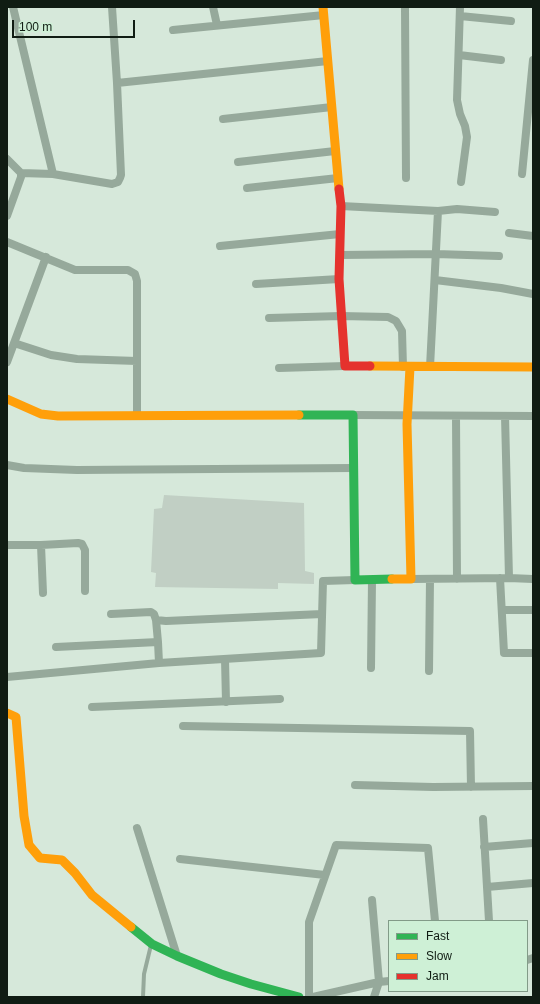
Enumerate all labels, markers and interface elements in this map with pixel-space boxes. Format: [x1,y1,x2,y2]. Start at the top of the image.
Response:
scale bar [14,12,137,38]
text: 100 m [19,20,52,34]
legend [388,920,528,992]
text: Fast [426,929,449,943]
text: Slow [426,949,452,963]
text: Jam [426,969,449,983]

